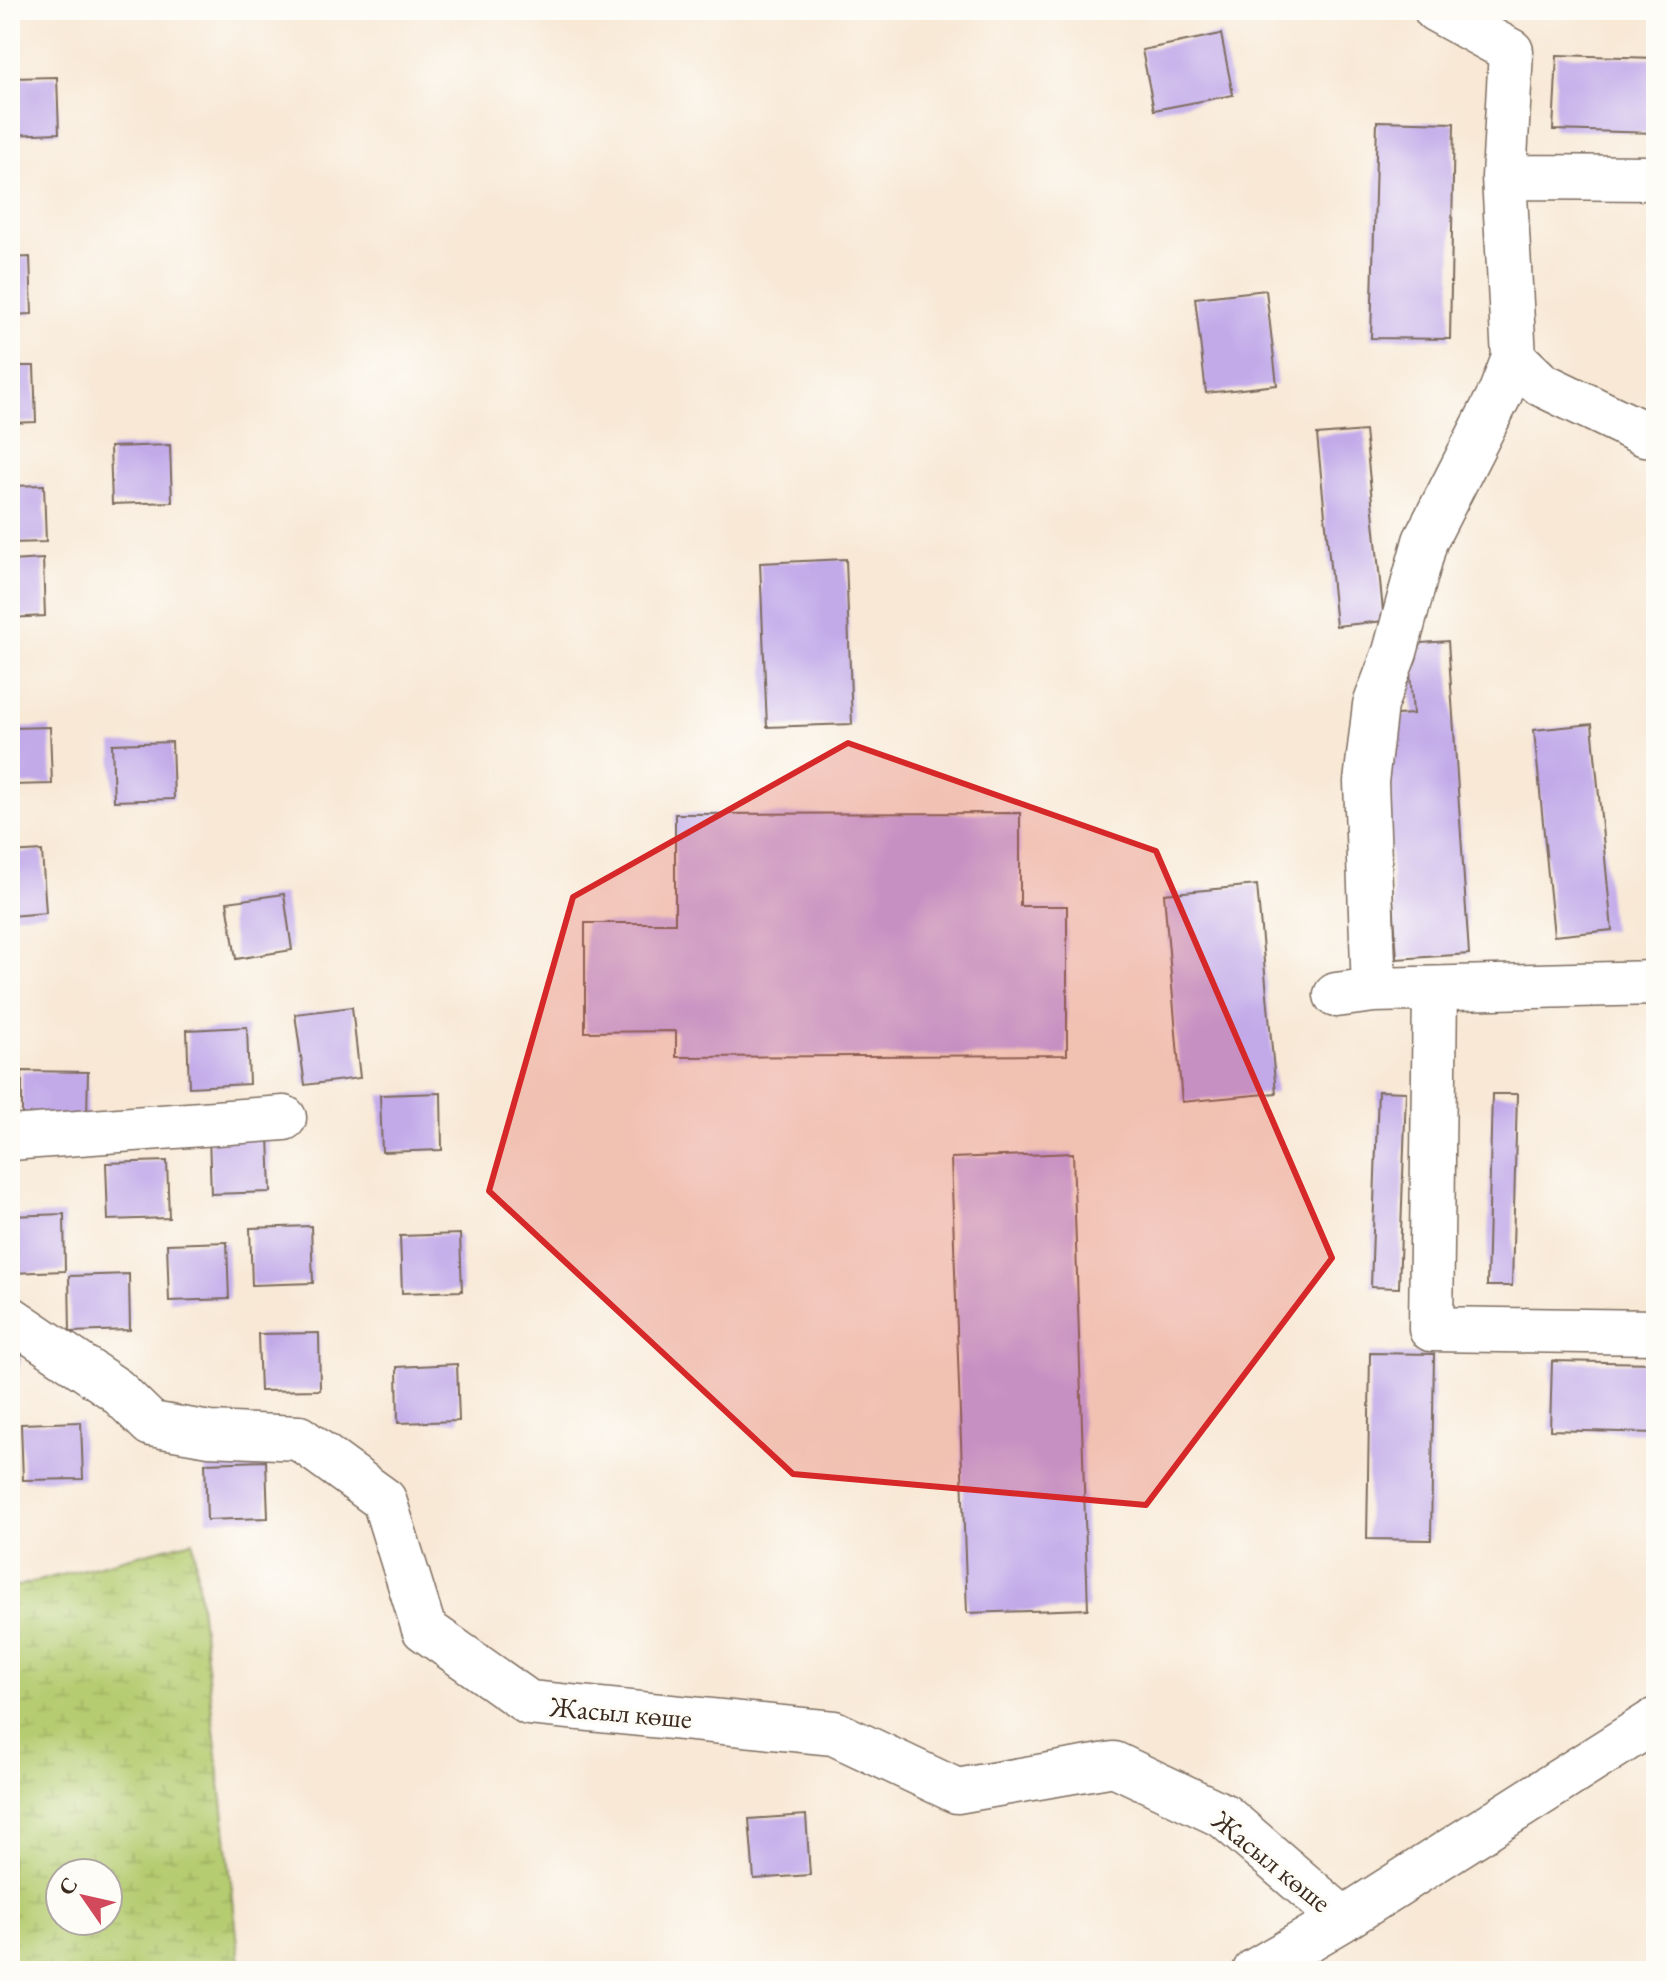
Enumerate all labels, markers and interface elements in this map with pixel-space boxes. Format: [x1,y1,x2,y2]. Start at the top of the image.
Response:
street label: Жасыл көше [547,1688,694,1736]
street label: Жасыл көше [1204,1801,1339,1920]
north arrow [44,1857,124,1937]
text: С [51,1872,84,1901]

